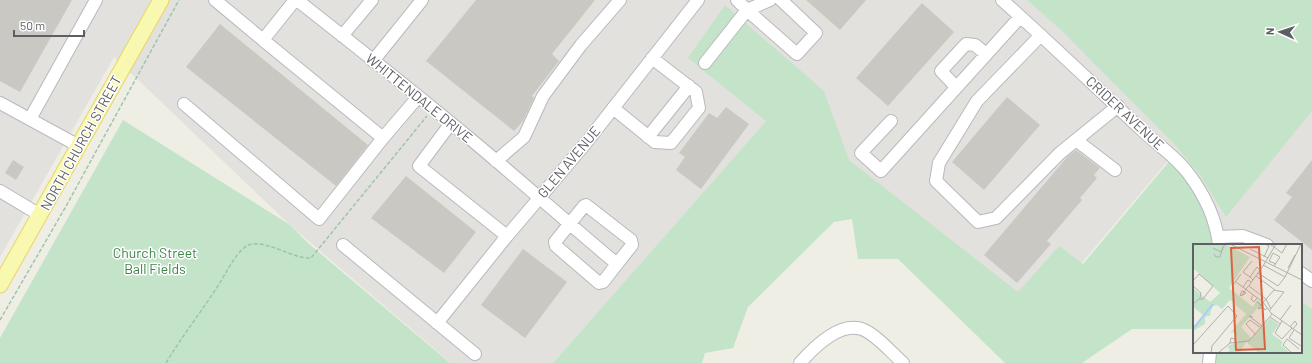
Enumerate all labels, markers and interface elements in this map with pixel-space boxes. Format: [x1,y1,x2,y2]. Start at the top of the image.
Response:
scale bar [14,12,84,38]
north arrow [1260,12,1300,52]
text: 50 m [20,18,45,32]
text: N [1263,27,1276,35]
street label: WHITTENDALE DRIVE [363,49,476,146]
street label: NORTH CHURCH STREET [36,72,125,213]
street label: CRIDER AVENUE [1083,72,1168,153]
street label: GLEN AVENUE [534,122,604,201]
park label: Church Street Ball Fields [113,244,197,277]
inset map [1193,244,1302,353]

